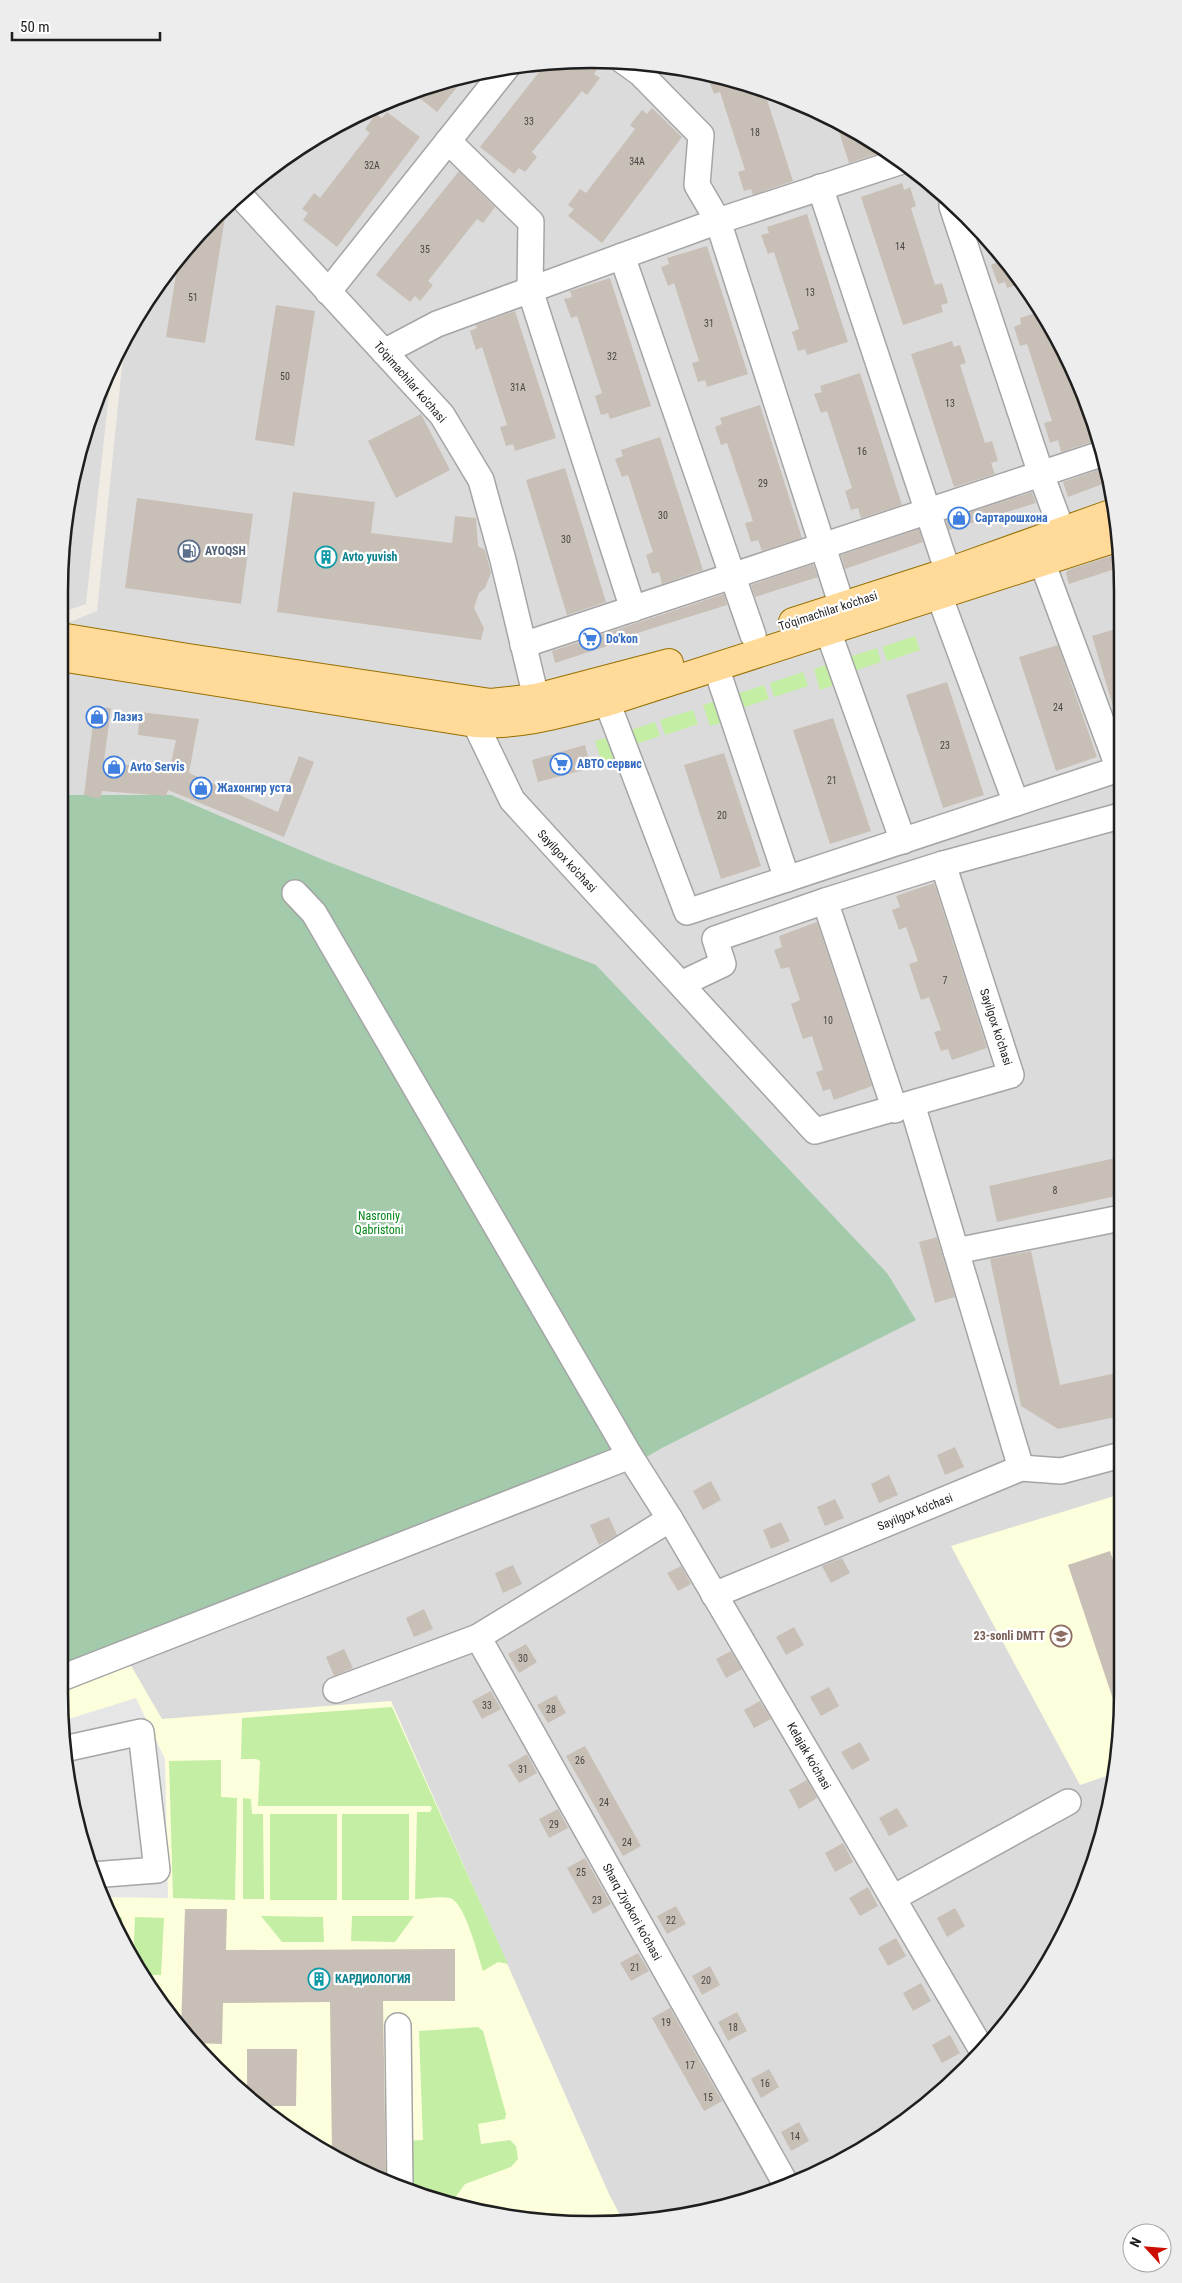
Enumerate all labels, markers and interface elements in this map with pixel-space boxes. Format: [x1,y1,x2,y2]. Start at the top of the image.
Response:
scale bar [12,10,160,42]
text: 50 m [20,18,50,36]
house number: 33 [524,116,534,127]
house number: 18 [750,127,760,138]
house number: 34А [629,156,645,167]
house number: 32А [364,160,380,171]
house number: 14 [895,241,905,252]
house number: 35 [420,244,430,255]
house number: 13 [805,287,815,298]
house number: 51 [188,292,198,303]
house number: 31 [704,318,714,329]
street label: To'qimachilar ko'chasi [371,339,449,425]
house number: 32 [607,351,617,362]
house number: 50 [280,371,290,382]
house number: 31А [510,382,526,393]
house number: 13 [945,398,955,409]
house number: 16 [857,446,867,457]
house number: 29 [758,478,768,489]
shop icon: Сартарошхона [947,506,971,530]
house number: 30 [658,510,668,521]
place label: Сартарошхона [975,511,1048,525]
house number: 30 [561,534,571,545]
fuel station icon: AYOQSH [177,539,201,563]
place label: AYOQSH [205,544,246,558]
building icon: Avto yuvish [314,545,338,569]
place label: Avto yuvish [342,550,398,564]
street label: To'qimachilar ko'chasi [777,588,879,634]
supermarket icon: Do'kon [578,627,602,651]
place label: Do'kon [606,632,638,646]
house number: 24 [1053,702,1063,713]
shop icon: Лазиз [85,705,109,729]
place label: Лазиз [113,710,143,724]
house number: 23 [940,740,950,751]
supermarket icon: АВТО сервис [549,752,573,776]
shop icon: Avto Servis [102,755,126,779]
place label: АВТО сервис [577,757,642,771]
place label: Avto Servis [130,760,185,774]
house number: 21 [827,775,837,786]
shop icon: Жахонгир уста [189,776,213,800]
place label: Жахонгир уста [217,781,292,795]
house number: 20 [717,810,727,821]
street label: Sayilgox ko'chasi [535,827,599,895]
house number: 7 [943,975,948,986]
street label: Sayilgox ko'chasi [977,987,1015,1067]
house number: 10 [823,1015,833,1026]
house number: 8 [1053,1185,1058,1196]
park label: Nasroniy Qabristoni [355,1209,403,1237]
street label: Sayilgox ko'chasi [875,1491,955,1533]
school or university icon: 23-sonli DMTT [1049,1624,1073,1648]
place label: 23-sonli DMTT [974,1629,1045,1643]
house number: 30 [518,1653,528,1664]
house number: 33 [482,1700,492,1711]
house number: 28 [546,1704,556,1715]
street label: Kelajak ko'chasi [784,1720,834,1792]
house number: 26 [575,1755,585,1766]
house number: 31 [518,1764,528,1775]
house number: 24 [599,1797,609,1808]
house number: 29 [549,1819,559,1830]
house number: 24 [622,1837,632,1848]
street label: Sharq Ziyokori ko'chasi [600,1861,664,1963]
house number: 25 [576,1867,586,1878]
house number: 23 [592,1895,602,1906]
house number: 22 [666,1915,676,1926]
house number: 21 [630,1962,640,1973]
building icon: КАРДИОЛОГИЯ [307,1967,331,1991]
place label: КАРДИОЛОГИЯ [335,1972,411,1986]
house number: 20 [701,1975,711,1986]
house number: 19 [661,2017,671,2028]
house number: 18 [728,2022,738,2033]
house number: 17 [685,2060,695,2071]
house number: 16 [760,2078,770,2089]
house number: 15 [703,2092,713,2103]
house number: 14 [790,2131,800,2142]
north arrow [1122,2223,1172,2273]
text: N [1126,2235,1144,2250]

